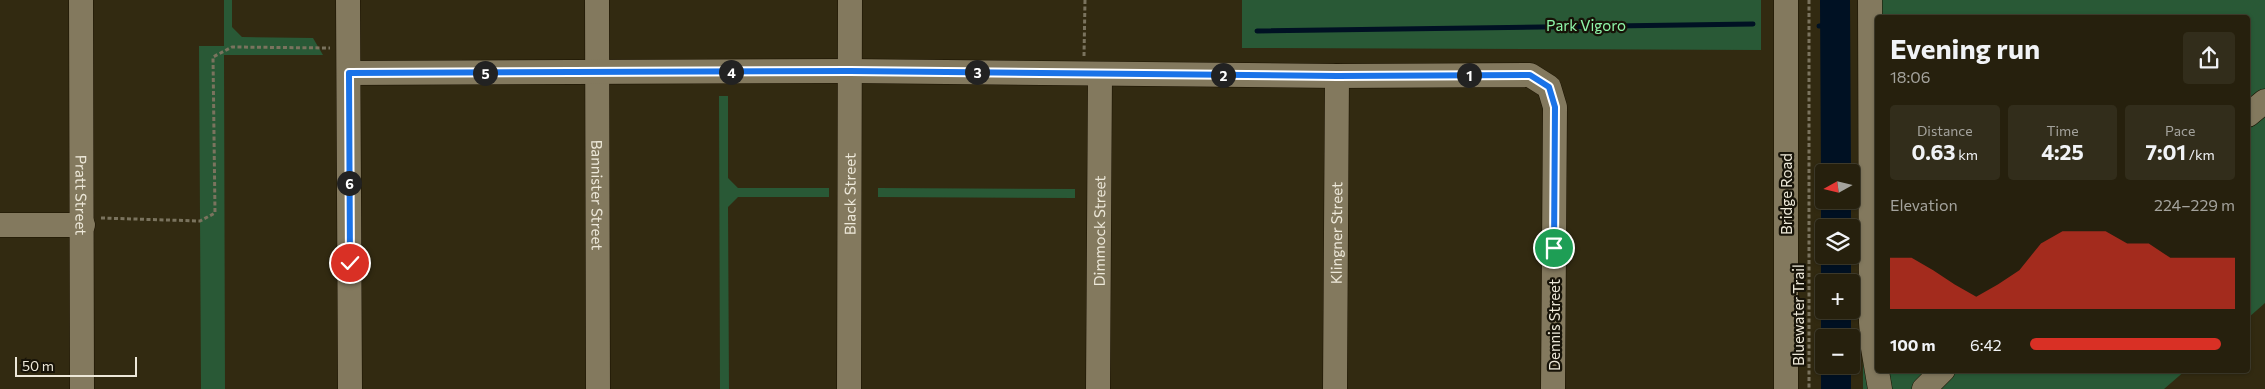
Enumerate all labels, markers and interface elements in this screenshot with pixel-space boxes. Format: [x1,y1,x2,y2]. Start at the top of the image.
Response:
park label: Park Vigoro [1546,16,1626,34]
text: Evening run [1890,31,2040,65]
button: share [2183,32,2235,84]
pin: 5 [472,60,498,86]
pin: 4 [718,60,744,84]
pin: 3 [964,60,990,84]
pin: 2 [1210,62,1236,88]
pin: 1 [1456,62,1482,88]
text: 4 [727,64,736,81]
text: 3 [973,64,982,81]
text: 5 [481,65,490,82]
text: 2 [1220,67,1227,84]
text: 1 [1466,67,1473,84]
text: 18:06 [1890,67,1930,86]
text: Distance [1917,122,1973,139]
text: Time [2046,122,2079,139]
text: Pace [2165,122,2195,139]
text: 0.63 [1912,139,1956,164]
text: 4:25 [2041,139,2084,164]
text: 7:01 [2146,139,2186,164]
street label: Bannister Street [588,140,607,250]
text: km [1956,146,1978,163]
text: /km [2186,146,2215,163]
street label: Black Street [840,153,859,235]
street label: Bridge Road [1777,153,1795,235]
street label: Pratt Street [72,155,91,235]
north arrow [1815,164,1860,209]
map controls [1815,164,1860,374]
pin: 6 [336,170,362,196]
text: 6 [345,175,354,192]
street label: Dimmock Street [1090,175,1108,287]
street label: Klingner Street [1327,182,1345,284]
text: Elevation [1890,195,1958,214]
text: 224–229 m [2154,195,2235,214]
button: layers [1815,219,1860,264]
pin [1533,227,1575,269]
icon: arrive [1540,234,1568,262]
pin [329,242,371,284]
icon: check [336,249,364,277]
street label: Bluewater Trail [1789,264,1807,366]
button: + [1815,274,1860,319]
street label: Dennis Street [1545,279,1563,371]
button: − [1815,329,1860,374]
text: 100 m [1890,335,1936,354]
text: 6:42 [1970,335,2002,354]
scale bar [15,354,138,377]
text: 50 m [22,357,54,374]

